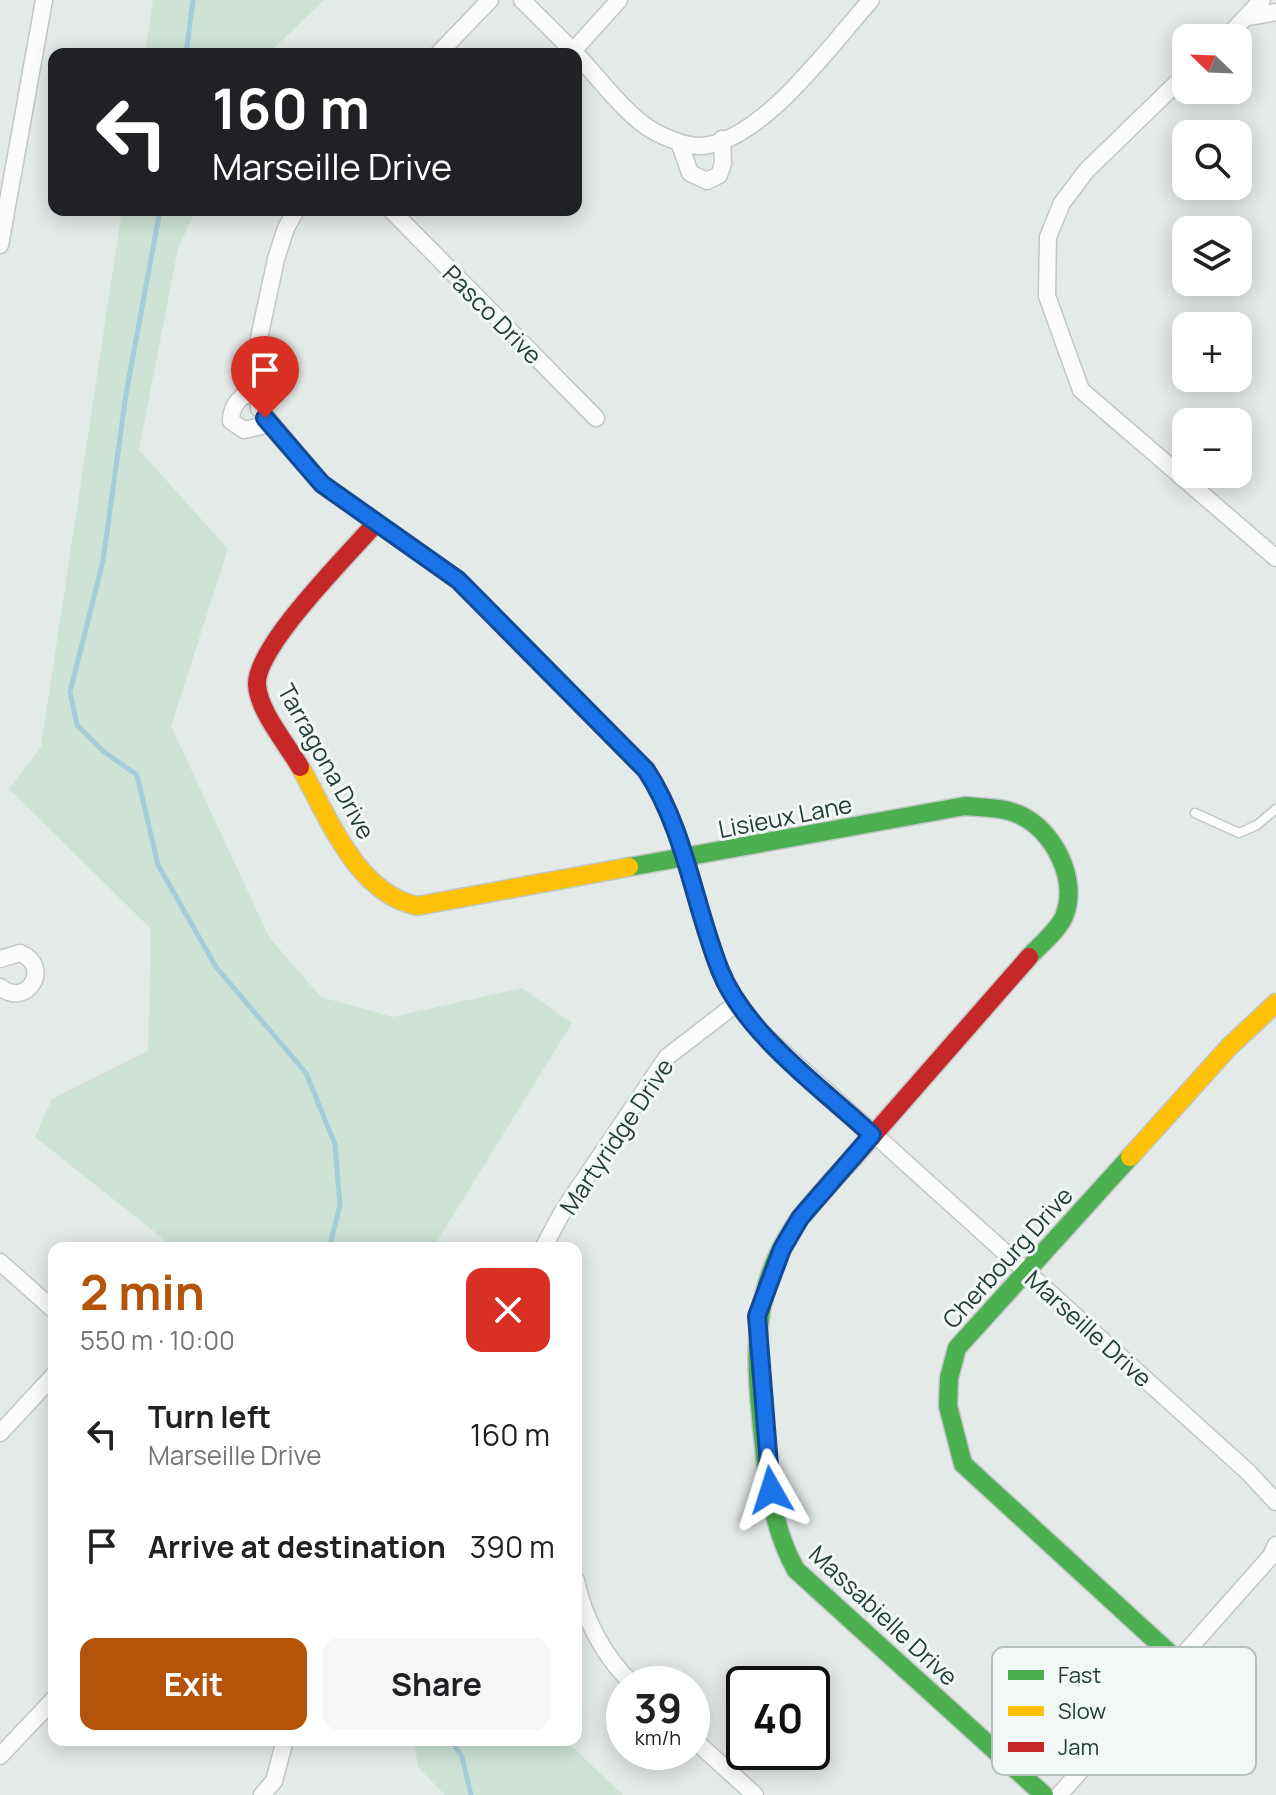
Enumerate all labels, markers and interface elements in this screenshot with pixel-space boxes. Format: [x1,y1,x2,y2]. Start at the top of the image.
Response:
north arrow [1172,24,1252,104]
map controls [1172,24,1252,488]
text: 160 m [212,69,370,146]
icon: left [80,80,184,184]
button: search [1172,120,1252,200]
text: Marseille Drive [212,142,452,191]
button: layers [1172,216,1252,296]
street label: Pasco Drive [436,257,550,371]
button: + [1172,312,1252,392]
pin [231,336,299,418]
icon: arrive [243,348,287,392]
button: − [1172,408,1252,488]
street label: Tarragona Drive [271,677,383,845]
street label: Lisieux Lane [715,787,855,845]
street label: Martyridge Drive [552,1051,680,1221]
street label: Cherbourg Drive [934,1179,1080,1335]
text: 2 min [80,1259,205,1324]
street label: Marseille Drive [1018,1262,1160,1394]
button: close [466,1268,550,1352]
text: 550 m · 10:00 [80,1322,235,1358]
text: Turn left [148,1396,271,1437]
icon: left [80,1412,124,1456]
text: 160 m [470,1414,550,1455]
text: Marseille Drive [148,1437,321,1473]
position arrow [729,1448,813,1532]
icon: arrive [80,1524,124,1568]
text: Arrive at destination [148,1526,446,1567]
text: 390 m [470,1526,555,1567]
street label: Massabielle Drive [803,1537,965,1693]
button: Exit [80,1638,307,1730]
button: Share [323,1638,550,1730]
legend [992,1647,1256,1775]
text: Fast [1058,1660,1101,1690]
speed limit sign: 40 [726,1666,830,1770]
text: 39 [634,1680,682,1735]
text: Slow [1058,1696,1106,1726]
text: km/h [635,1724,681,1751]
text: Jam [1058,1732,1099,1762]

